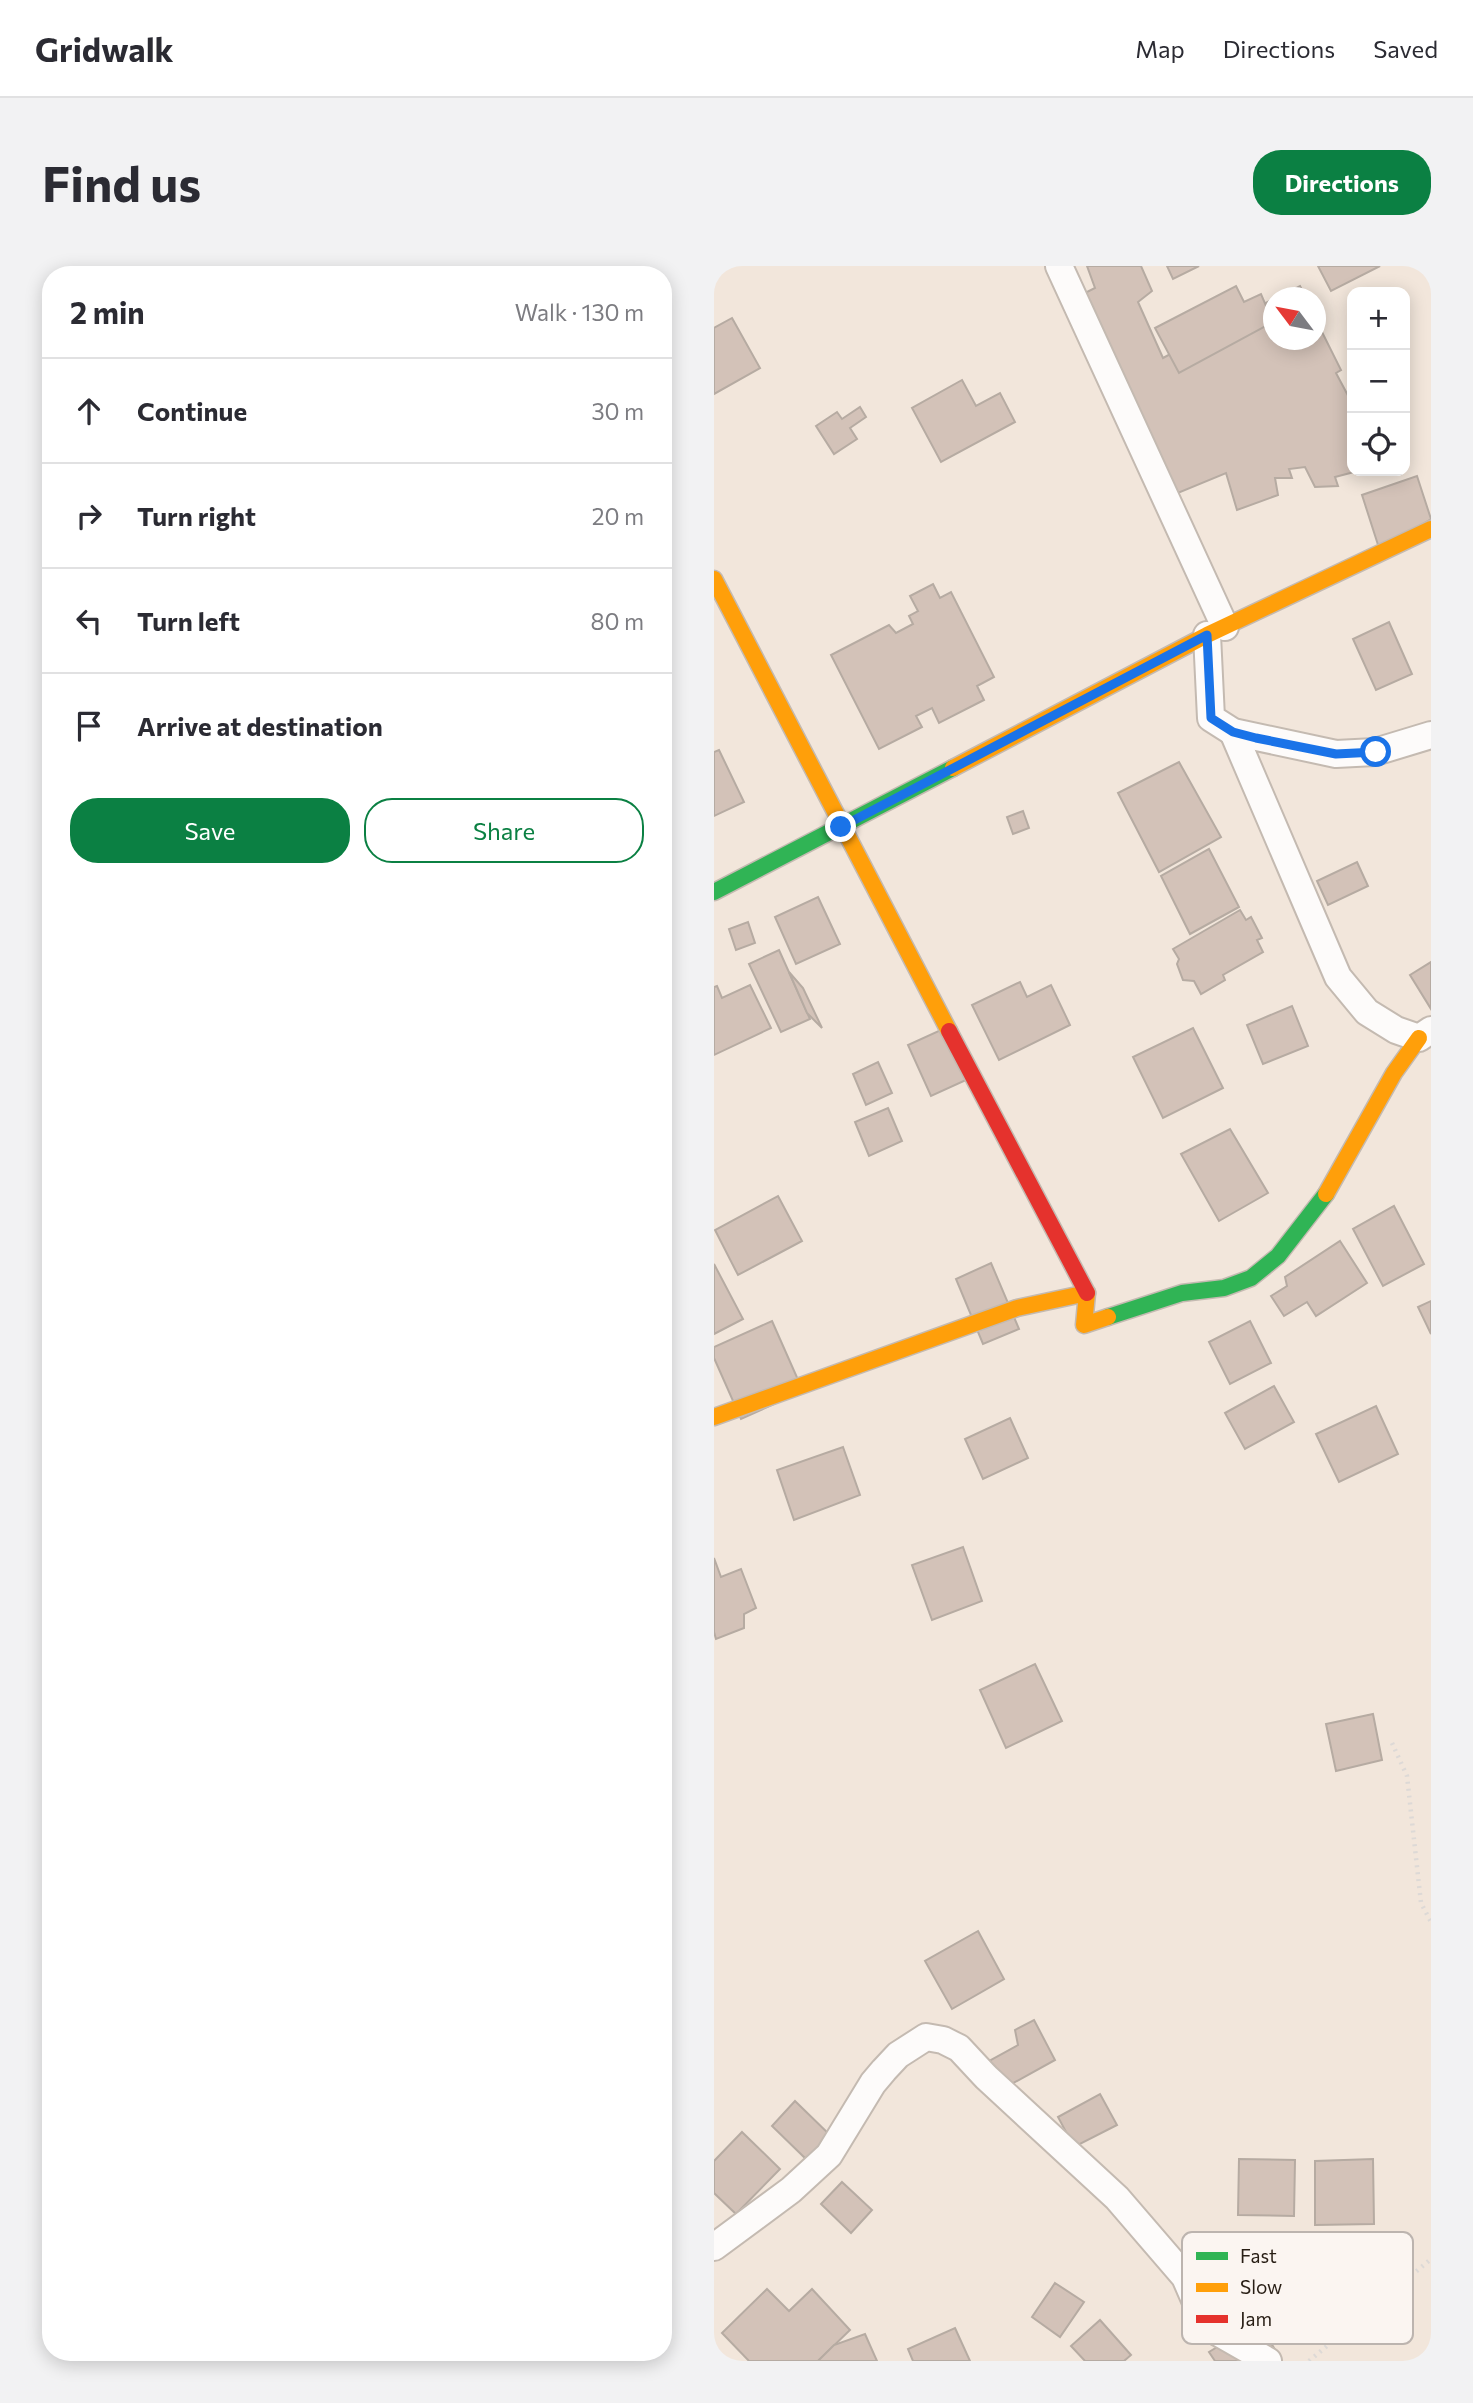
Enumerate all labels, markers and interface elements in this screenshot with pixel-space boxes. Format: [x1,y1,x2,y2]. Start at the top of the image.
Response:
text: Gridwalk [35,28,174,69]
text: Map [1135,34,1185,63]
text: Directions [1223,34,1335,63]
text: Saved [1373,34,1438,63]
button: Directions [1253,150,1431,215]
text: Find us [42,152,201,212]
north arrow [1263,287,1326,350]
map controls [1347,287,1410,476]
button: + [1347,287,1410,350]
text: 2 min [70,293,145,330]
text: Walk · 130 m [515,298,644,326]
button: − [1347,350,1410,413]
icon: ahead [70,392,108,430]
text: Continue [137,395,247,426]
text: 30 m [591,397,644,425]
button: locate [1347,413,1410,476]
icon: right [70,497,108,535]
text: Turn right [137,500,256,531]
text: 20 m [592,502,644,530]
icon: left [70,602,108,640]
text: Turn left [137,605,240,636]
text: 80 m [591,607,644,635]
icon: arrive [70,707,108,745]
text: Arrive at destination [137,710,383,741]
route start [1360,736,1391,767]
button: Save [70,798,350,863]
button: Share [364,798,644,863]
route end [825,811,856,842]
legend [1182,2232,1413,2344]
text: Fast [1240,2244,1277,2267]
text: Slow [1240,2275,1282,2298]
text: Jam [1240,2307,1272,2330]

